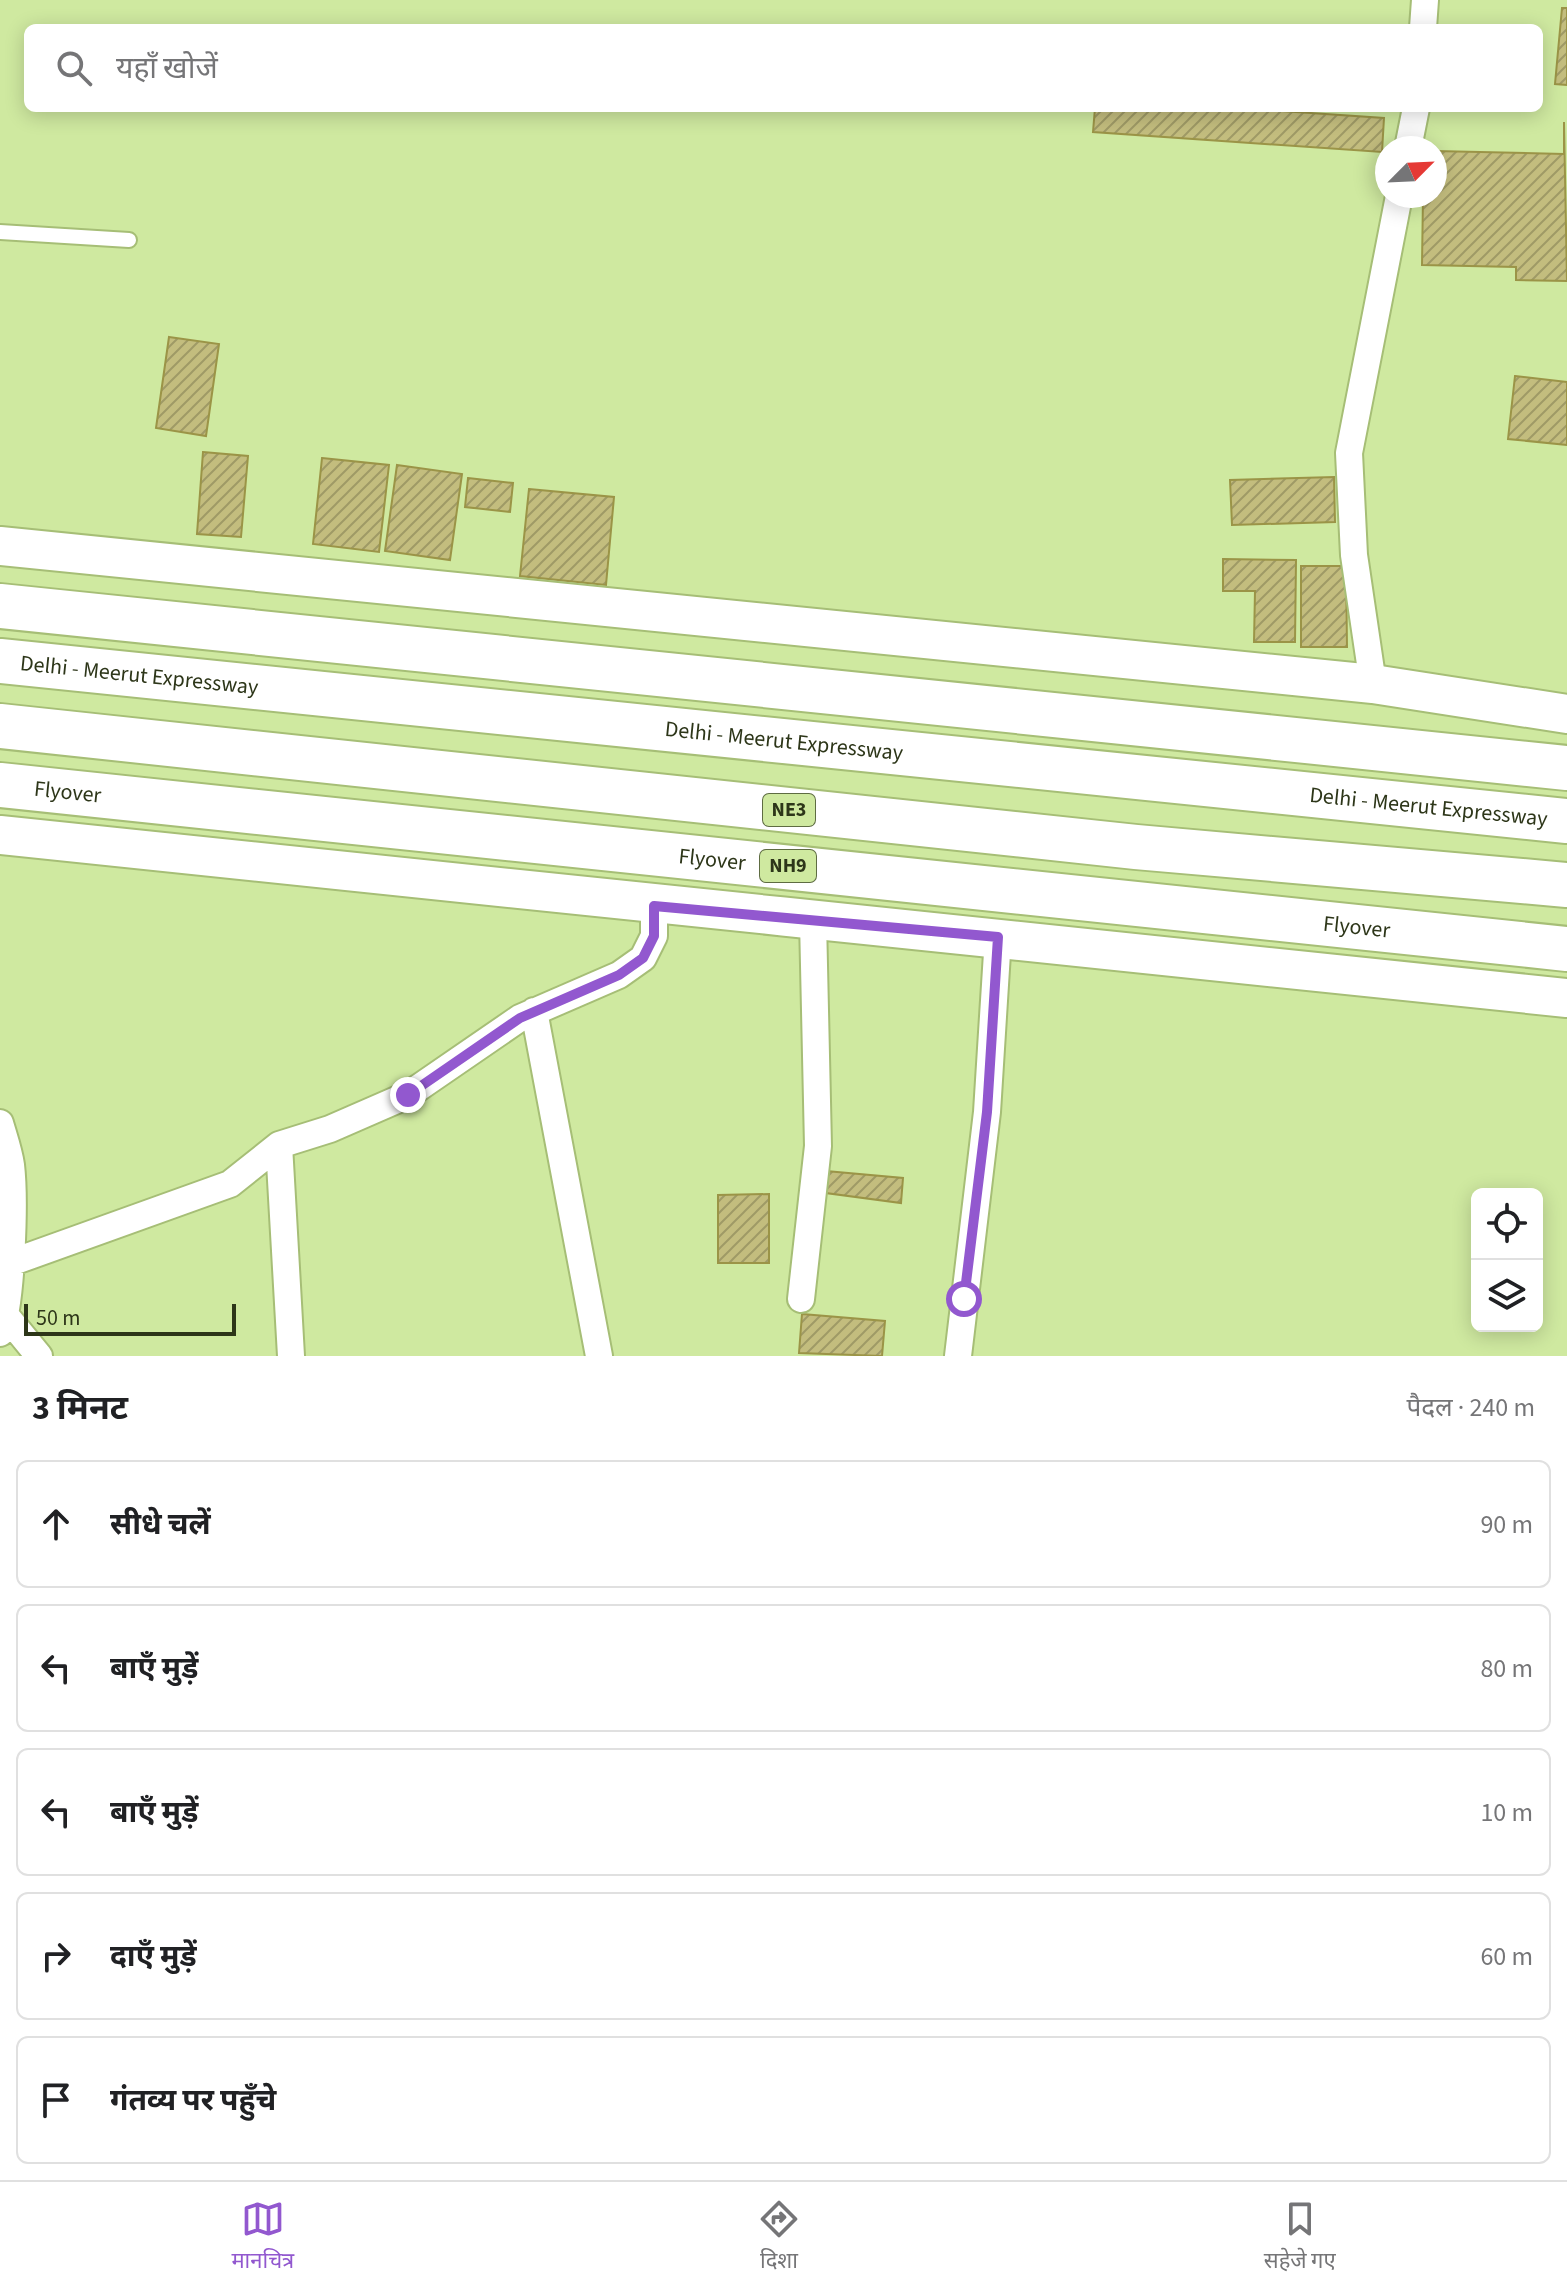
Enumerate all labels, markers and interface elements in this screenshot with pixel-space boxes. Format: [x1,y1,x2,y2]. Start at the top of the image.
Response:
search box [24,24,1543,112]
icon: search [52,46,96,90]
text: यहाँ खोजें [116,47,218,90]
north arrow [1375,136,1447,208]
street label: Delhi - Meerut Expressway [19,647,261,703]
street label: Delhi - Meerut Expressway [663,713,905,769]
street label: Flyover [32,773,103,812]
street label: Delhi - Meerut Expressway [1308,779,1550,835]
road number: NE3 [763,794,815,826]
street label: Flyover [677,840,748,879]
road number: NH9 [760,850,816,882]
street label: Flyover [1321,908,1392,946]
route end [390,1077,426,1113]
map controls [1471,1188,1543,1332]
button: locate [1471,1188,1543,1260]
button: layers [1471,1260,1543,1332]
route start [946,1281,982,1317]
scale bar [24,1300,236,1336]
text: 50 m [36,1302,81,1334]
text: 3 मिनट [32,1384,128,1433]
text: पैदल · 240 m [1406,1389,1535,1426]
icon: ahead [34,1502,78,1546]
text: सीधे चलें [110,1503,211,1546]
text: 90 m [1480,1506,1533,1543]
icon: left [34,1646,78,1690]
text: बाएँ मुड़ें [110,1647,198,1690]
text: 80 m [1480,1650,1533,1687]
icon: left [34,1790,78,1834]
text: बाएँ मुड़ें [110,1791,198,1834]
text: 10 m [1480,1794,1533,1831]
icon: right [34,1934,78,1978]
text: दाएँ मुड़ें [110,1935,197,1978]
text: 60 m [1480,1938,1533,1975]
icon: arrive [34,2078,78,2122]
text: गंतव्य पर पहुँचे [110,2079,276,2122]
tab: मानचित्र [231,2197,294,2277]
tab: दिशा [757,2197,801,2277]
tab: सहेजे गए [1264,2197,1336,2277]

